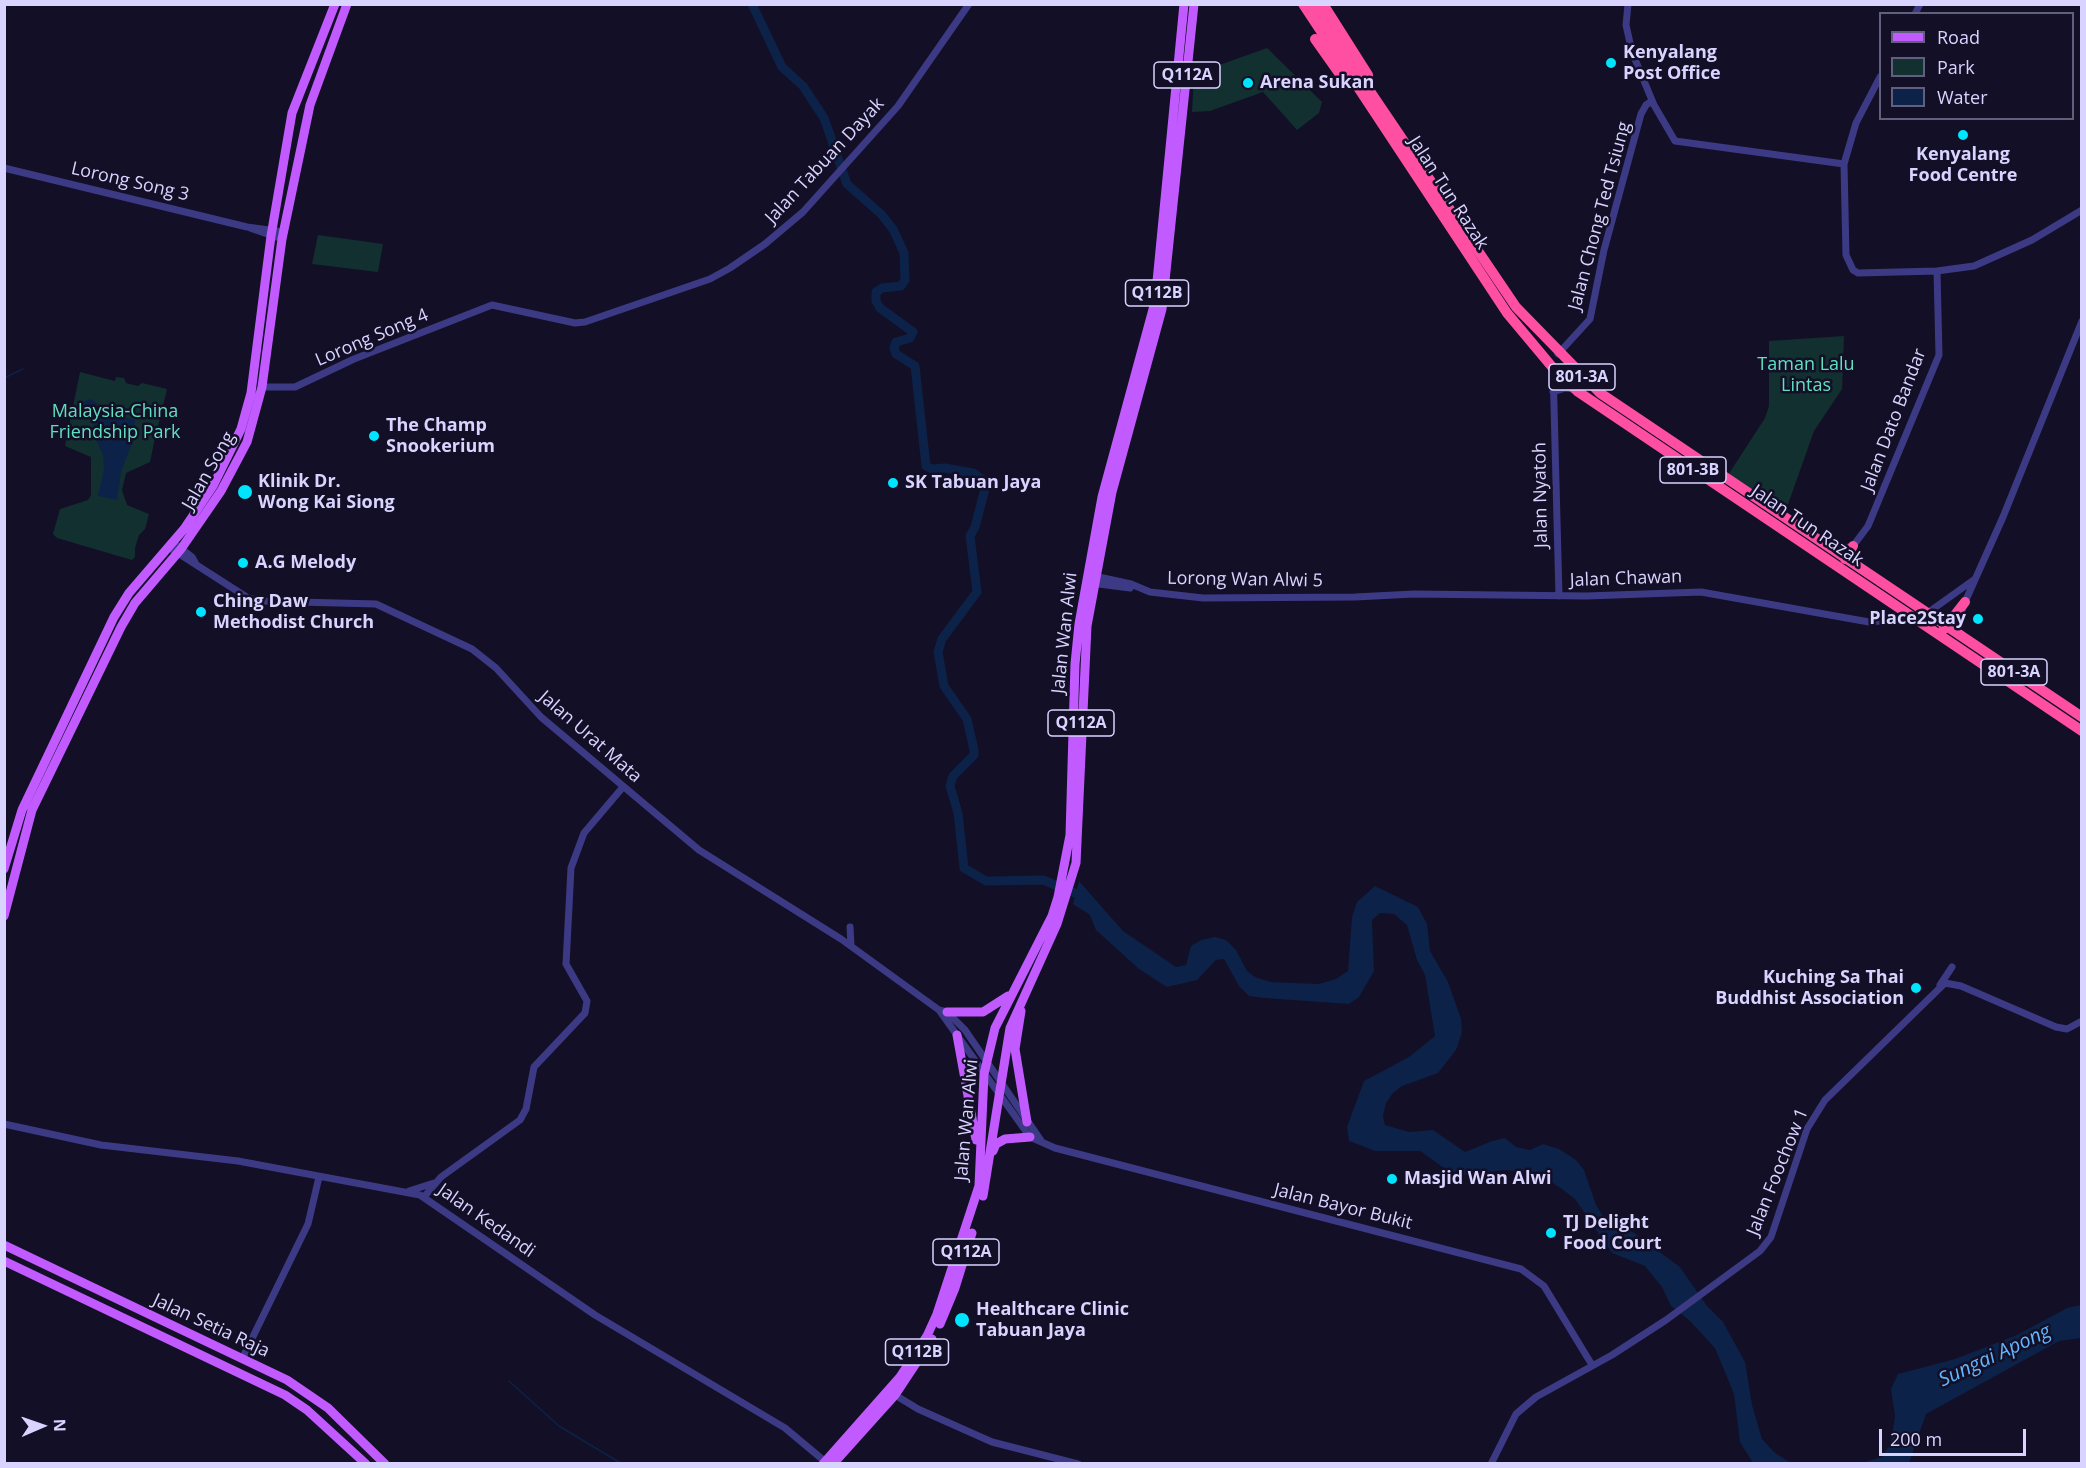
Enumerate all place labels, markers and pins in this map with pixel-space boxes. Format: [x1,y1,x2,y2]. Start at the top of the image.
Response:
place label: Kenyalang Post Office [1623,42,1721,84]
marker: Kenyalang Post Office [1604,56,1618,70]
place label: Arena Sukan [1260,72,1374,94]
marker: Arena Sukan [1241,76,1255,90]
marker: Kenyalang Food Centre [1956,128,1970,142]
place label: Kenyalang Food Centre [1909,144,2017,186]
place label: The Champ Snookerium [386,415,495,458]
marker: The Champ Snookerium [367,429,381,443]
place label: Klinik Dr. Wong Kai Siong [258,471,395,514]
place label: SK Tabuan Jaya [905,472,1041,494]
marker: SK Tabuan Jaya [886,476,900,490]
marker: Klinik Dr. Wong Kai Siong [236,483,254,501]
place label: A.G Melody [255,552,356,574]
marker: A.G Melody [236,556,250,570]
place label: Ching Daw Methodist Church [213,591,374,634]
marker: Ching Daw Methodist Church [194,605,208,619]
place label: Place2Stay [1869,608,1966,630]
marker: Place2Stay [1971,612,1985,626]
place label: Kuching Sa Thai Buddhist Association [1715,967,1904,1010]
marker: Kuching Sa Thai Buddhist Association [1909,981,1923,995]
place label: Masjid Wan Alwi [1404,1168,1551,1190]
marker: Masjid Wan Alwi [1385,1172,1399,1186]
place label: TJ Delight Food Court [1563,1212,1662,1254]
marker: TJ Delight Food Court [1544,1226,1558,1240]
place label: Healthcare Clinic Tabuan Jaya [976,1299,1129,1342]
marker: Healthcare Clinic Tabuan Jaya [953,1311,971,1329]

